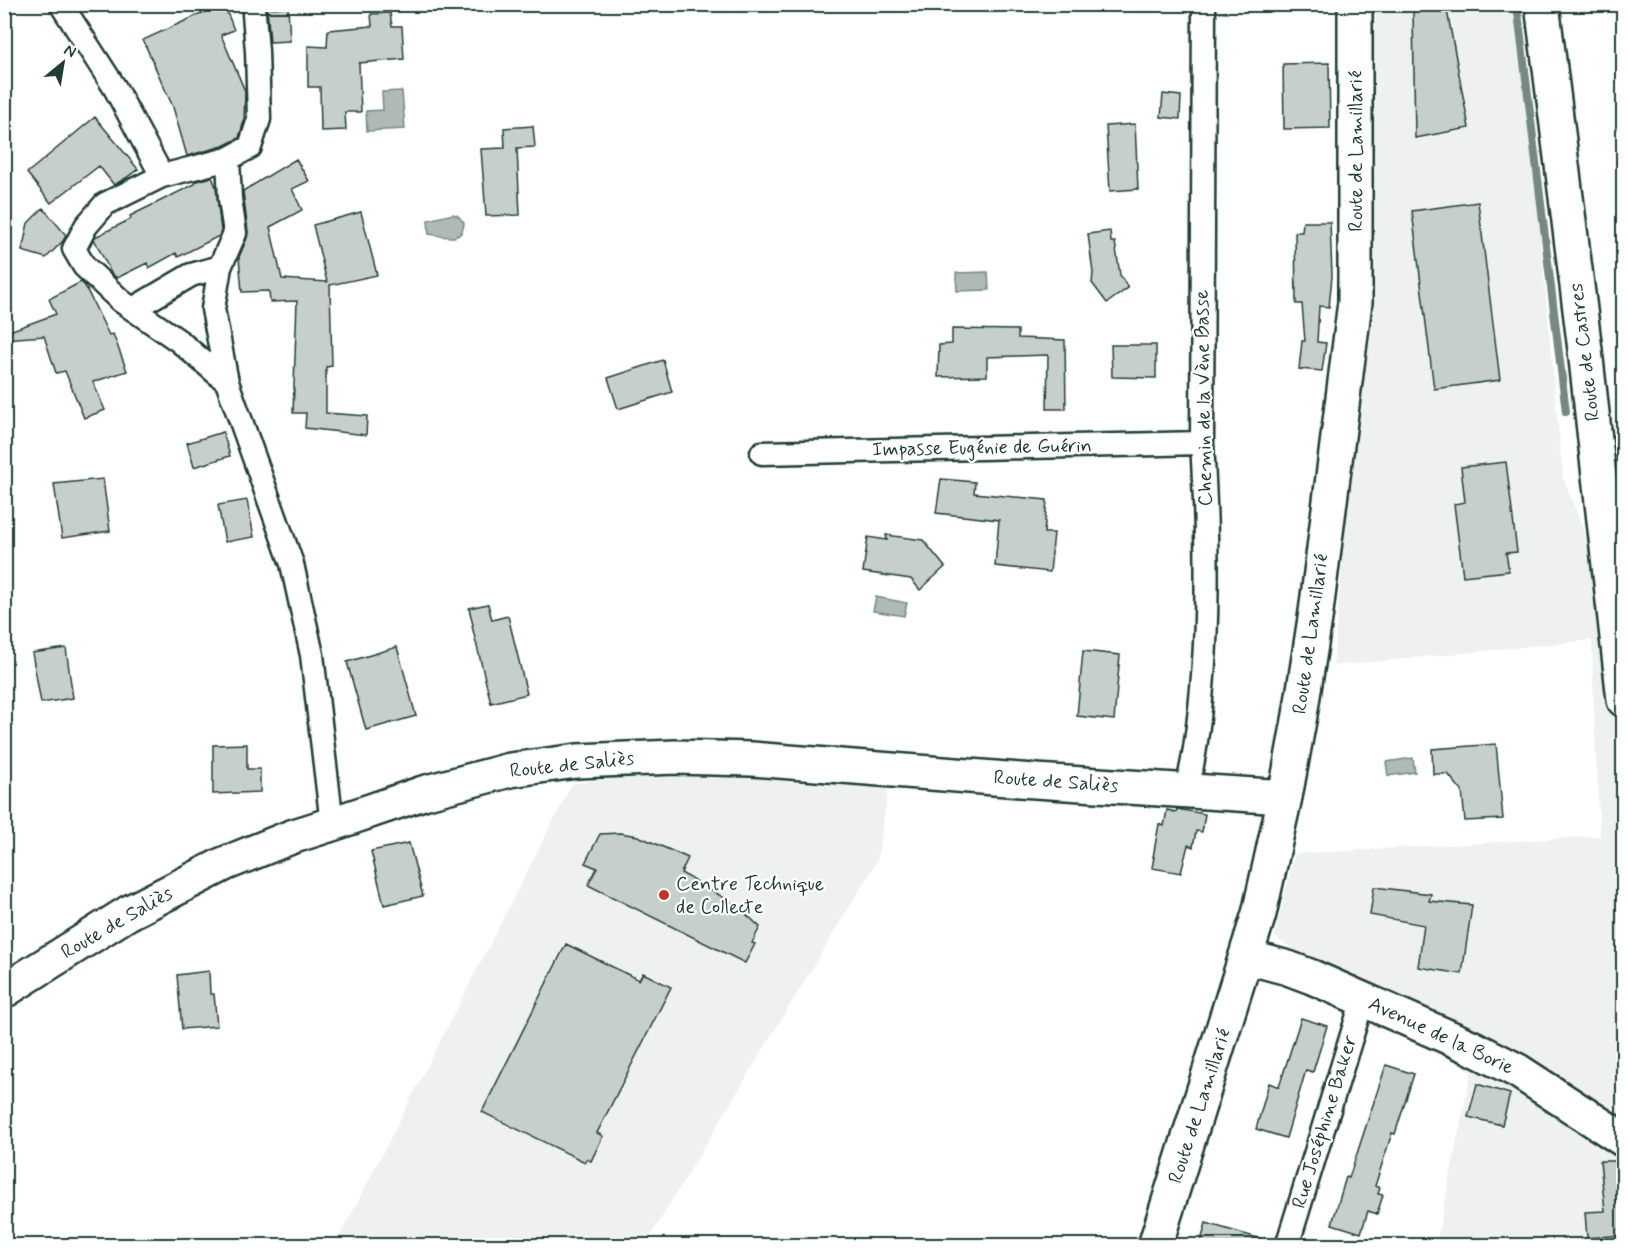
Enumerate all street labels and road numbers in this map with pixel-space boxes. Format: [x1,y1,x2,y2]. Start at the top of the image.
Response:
street label: Route de Lamillarié [1343,70,1370,232]
street label: Route de Castres [1563,281,1607,423]
street label: Chemin de la Vène Basse [1189,290,1219,506]
street label: Impasse Eugénie de Guérin [872,433,1092,463]
street label: Route de Lamillarié [1286,552,1336,716]
street label: Route de Saliès [508,745,636,785]
street label: Route de Saliès [993,764,1119,800]
street label: Route de Saliès [56,880,178,966]
street label: Avenue de la Borie [1364,990,1518,1082]
street label: Route de Lamillarié [1162,1025,1238,1187]
street label: Rue Joséphine Baker [1286,1032,1364,1212]

